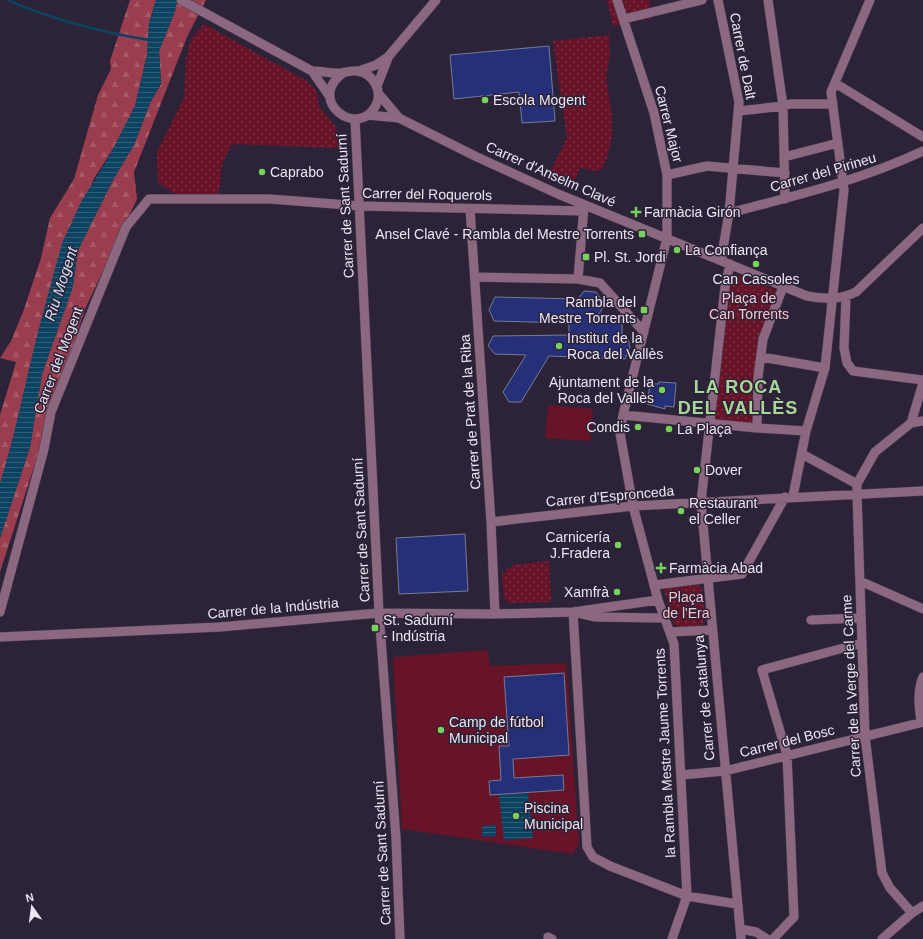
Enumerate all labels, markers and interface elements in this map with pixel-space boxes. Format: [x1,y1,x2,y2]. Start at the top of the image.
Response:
street label: Carrer de Dalt [727,11,759,101]
street label: Carrer Major [652,84,686,164]
place label: Escola Mogent [493,92,586,108]
marker: Escola Mogent [480,95,490,105]
street label: Carrer de Sant Sadurní [333,133,357,279]
street label: Carrer d'Anselm Clavé [484,138,619,210]
street label: Carrer del Pirineu [768,149,878,195]
place label: Caprabo [270,164,324,180]
marker: Caprabo [257,167,267,177]
street label: Carrer del Roquerols [362,185,492,203]
place label: Farmàcia Girón [644,204,740,220]
marker: Farmàcia Girón [631,207,641,217]
place label: Ansel Clavé - Rambla del Mestre Torrents [375,226,634,242]
marker: Ansel Clavé - Rambla del Mestre Torrents [637,229,647,239]
place label: La Confiança [685,242,768,258]
water label: Riu Mogent [41,244,81,323]
marker: La Confiança [672,245,682,255]
place label: Pl. St. Jordi [594,249,666,265]
marker: Pl. St. Jordi [581,252,591,262]
marker: Can Cassoles [751,259,761,269]
place label: Can Cassoles [712,271,800,287]
park label: Plaça de Can Torrents [709,290,789,322]
place label: Rambla del Mestre Torrents [539,294,636,326]
street label: Carrer del Mogent [30,304,86,416]
marker: Rambla del Mestre Torrents [639,305,649,315]
place label: Institut de la Roca del Vallès [567,330,663,362]
street label: Carrer de Prat de la Riba [457,334,483,490]
marker: Institut de la Roca del Vallès [554,341,564,351]
place label: Ajuntament de la Roca del Vallès [549,374,654,406]
district label: LA ROCA DEL VALLÈS [678,377,798,418]
marker: Ajuntament de la Roca del Vallès [657,385,667,395]
place label: Condis [586,419,630,435]
place label: La Plaça [677,421,732,437]
marker: Condis [633,422,643,432]
marker: La Plaça [664,424,674,434]
street label: Carrer de Sant Sadurní [349,457,373,603]
place label: Dover [705,462,743,478]
marker: Dover [692,465,702,475]
street label: Carrer d'Espronceda [545,482,675,510]
place label: Restaurant el Celler [689,495,758,527]
marker: Restaurant el Celler [676,506,686,516]
place label: Carnicería J.Fradera [545,529,610,561]
marker: Carnicería J.Fradera [613,540,623,550]
place label: Farmàcia Abad [669,560,763,576]
marker: Farmàcia Abad [656,563,666,573]
place label: Xamfrà [564,584,609,600]
marker: Xamfrà [612,587,622,597]
park label: Plaça de l'Era [662,589,710,621]
street label: Carrer de la Indústria [207,594,339,622]
street label: Carrer de la Verge del Carme [838,594,864,778]
place label: St. Sadurní - Indústria [383,612,453,644]
marker: St. Sadurní - Indústria [370,623,380,633]
street label: Carrer de Catalunya [691,634,717,761]
street label: la Rambla Mestre Jaume Torrents [652,648,678,858]
place label: Camp de fútbol Municipal [449,714,544,746]
street label: Carrer del Bosc [738,721,836,761]
marker: Camp de fútbol Municipal [436,725,446,735]
street label: Carrer de Sant Sadurní [370,780,394,926]
place label: Piscina Municipal [524,800,583,832]
marker: Piscina Municipal [511,811,521,821]
north arrow [12,887,52,927]
text: N [24,891,35,904]

